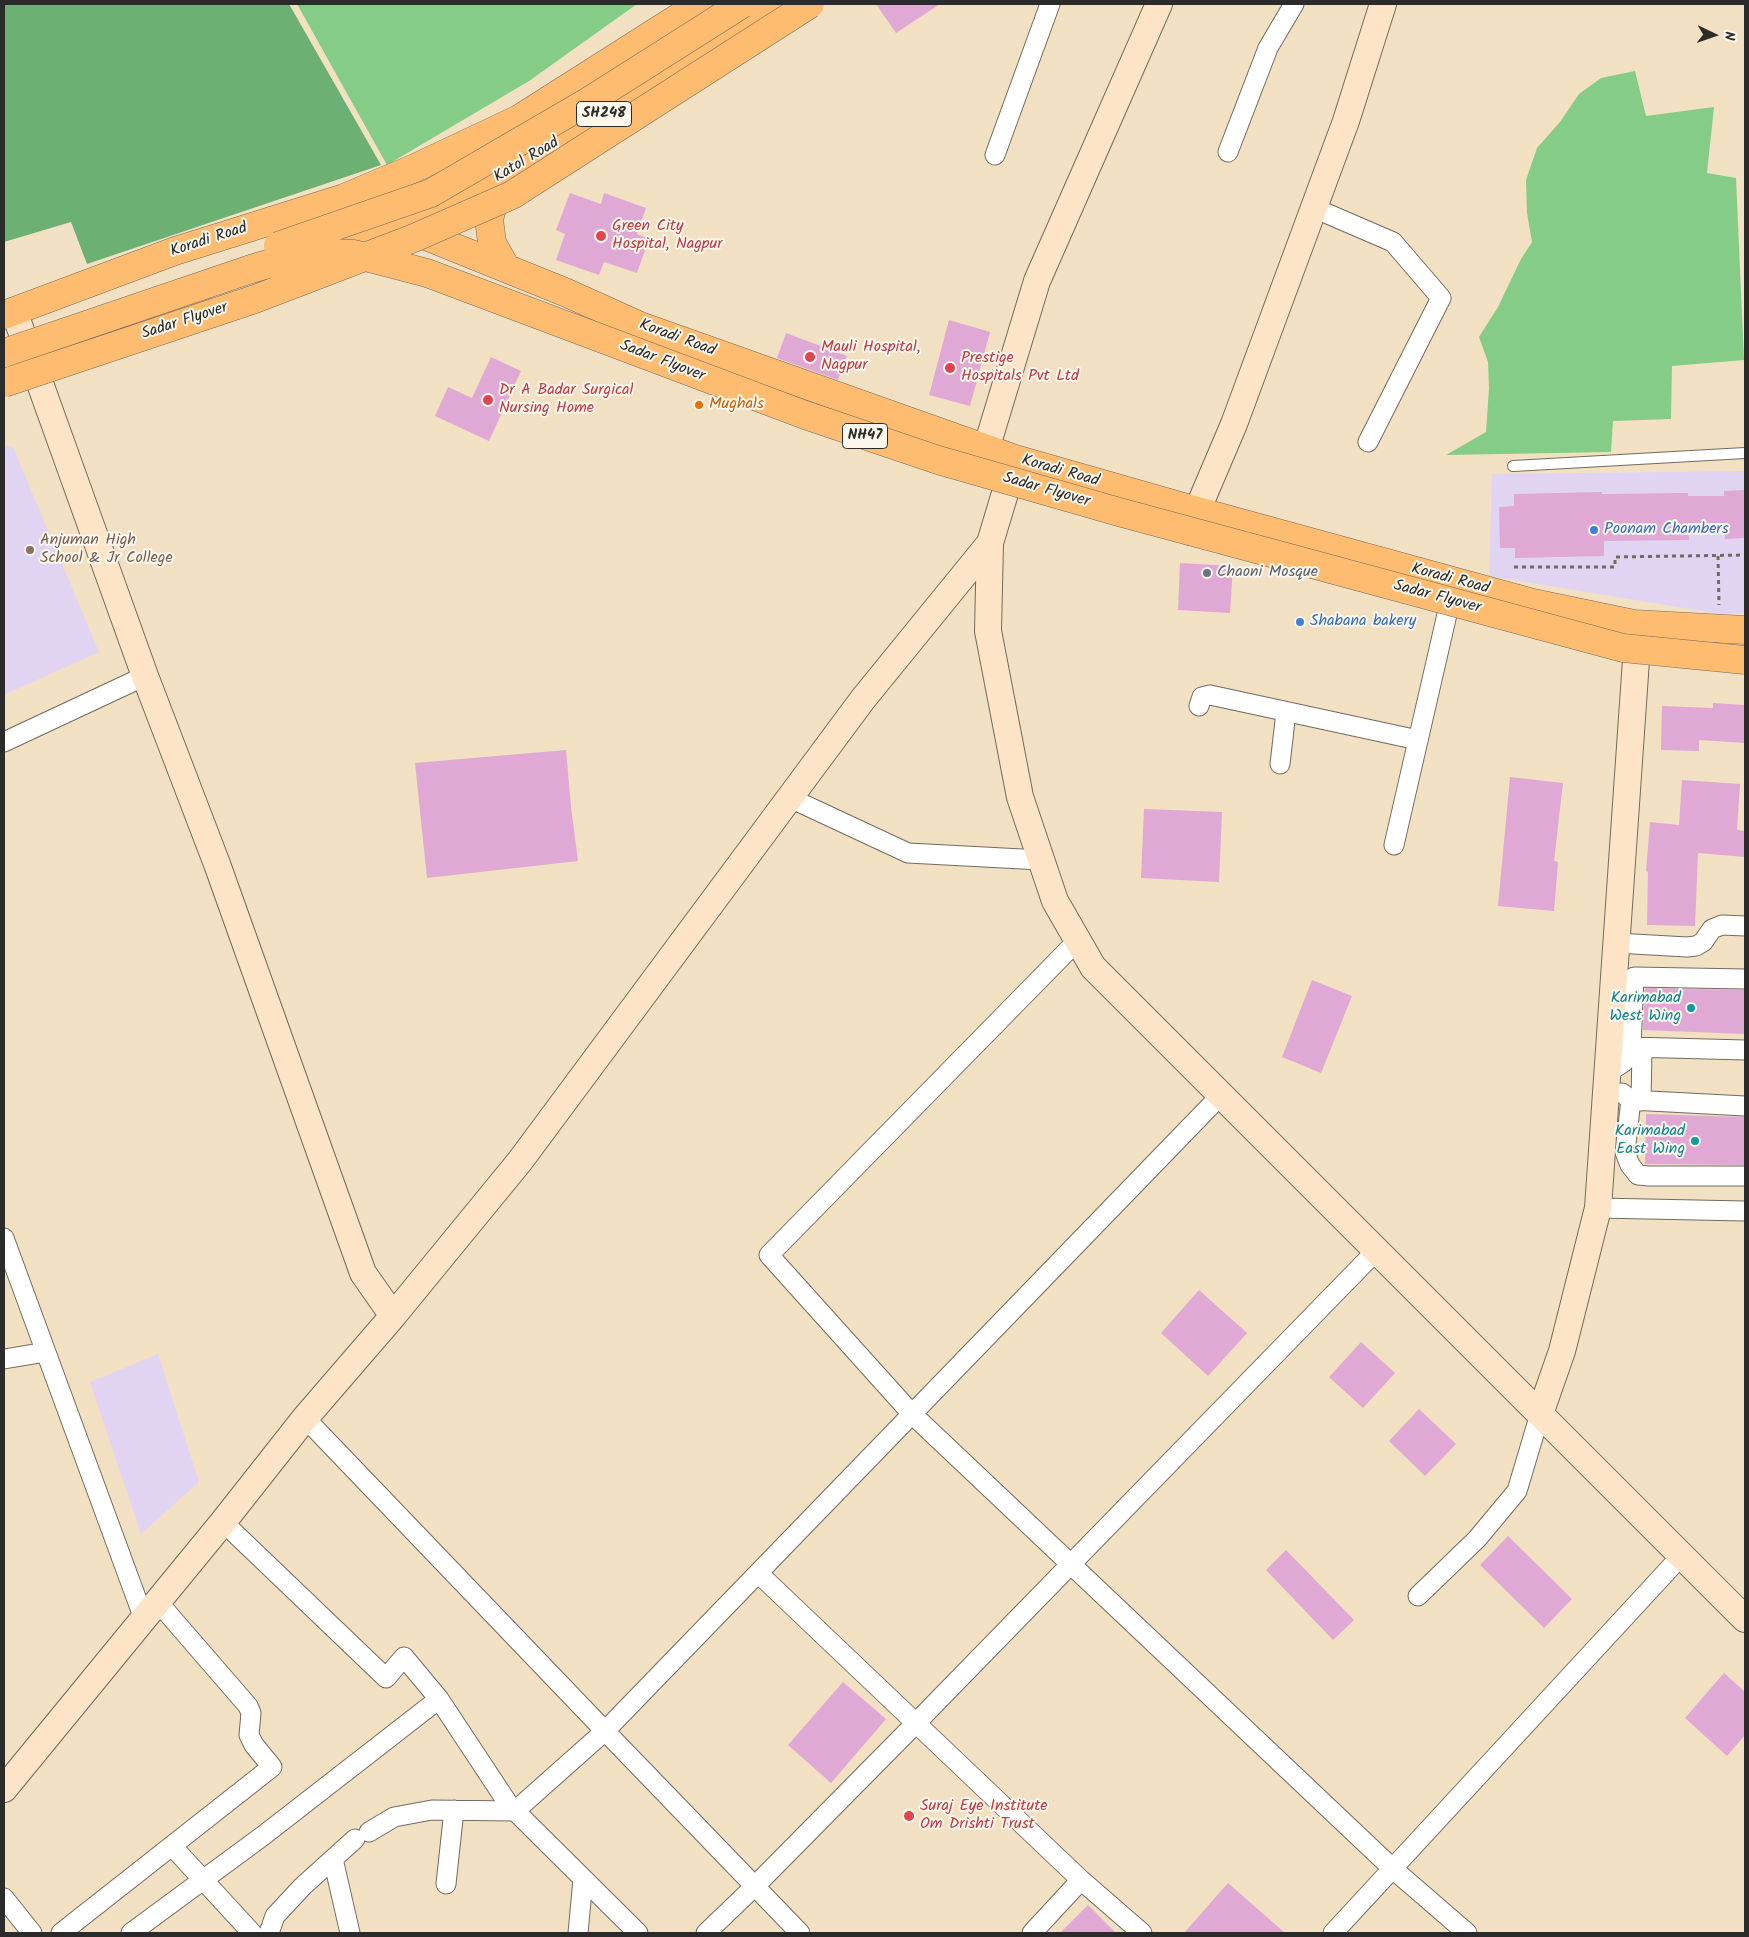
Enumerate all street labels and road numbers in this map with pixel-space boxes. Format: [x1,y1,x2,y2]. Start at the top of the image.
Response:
road number: SH248 [576,102,632,126]
street label: Katol Road [491,134,563,188]
street label: Koradi Road [168,220,250,262]
street label: Sadar Flyover [139,299,231,345]
street label: Koradi Road [636,316,718,362]
street label: Sadar Flyover [617,337,707,387]
road number: NH47 [842,424,888,448]
street label: Koradi Road [1019,452,1101,492]
street label: Sadar Flyover [1000,469,1092,513]
street label: Koradi Road [1409,560,1491,600]
street label: Sadar Flyover [1391,577,1483,619]

